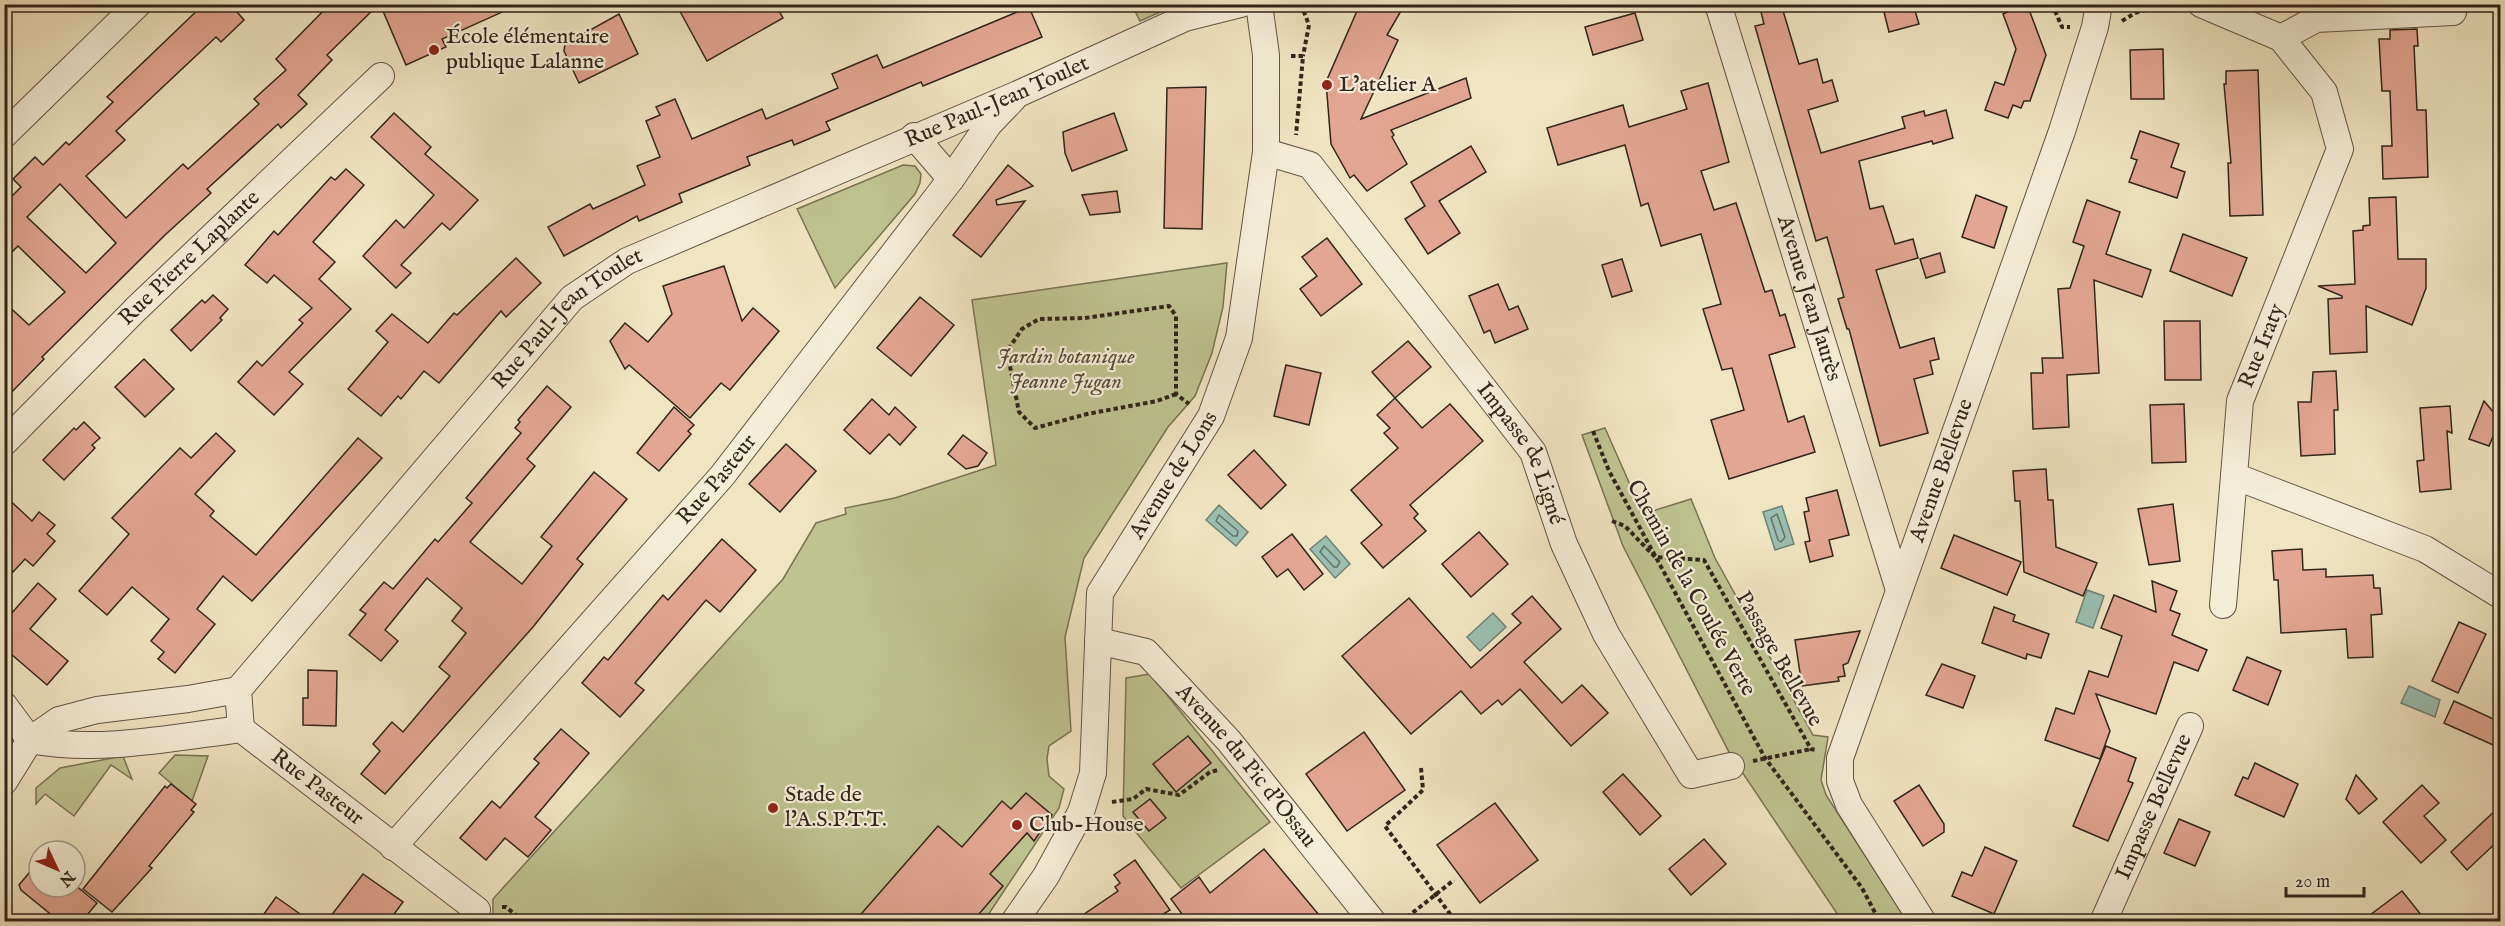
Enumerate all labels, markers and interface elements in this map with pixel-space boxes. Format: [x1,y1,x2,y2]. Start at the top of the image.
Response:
place label: École élémentaire publique Lalanne [446,23,609,76]
marker: École élémentaire publique Lalanne [427,43,441,57]
street label: Rue Paul-Jean Toulet [901,49,1094,155]
place label: L’atelier A [1339,71,1437,99]
marker: L’atelier A [1320,78,1334,92]
street label: Rue Pierre Laplante [113,184,266,332]
street label: Avenue Jean Jaurès [1770,211,1848,385]
street label: Rue Paul-Jean Toulet [486,242,647,396]
street label: Rue Iraty [2232,300,2292,392]
park label: Jardin botanique Jeanne Jugan [997,343,1135,396]
street label: Impasse de Ligné [1470,377,1570,528]
street label: Avenue Bellevue [1903,395,1980,547]
street label: Avenue de Lons [1123,406,1224,545]
street label: Rue Pasteur [671,429,763,531]
street label: Chemin de la Coulée Verte [1620,475,1762,701]
street label: Passage Bellevue [1729,586,1829,732]
street label: Avenue du Pic d'Ossau [1169,678,1323,854]
street label: Impasse Bellevue [2110,730,2199,884]
street label: Rue Pasteur [265,743,369,832]
place label: Stade de l'A.S.P.T.T. [785,781,887,834]
marker: Stade de l'A.S.P.T.T. [766,801,780,815]
place label: Club-House [1029,811,1144,839]
marker: Club-House [1010,818,1024,832]
north arrow [27,839,87,899]
scale bar [2286,860,2364,898]
text: N [54,865,79,890]
text: 20 m [2295,871,2330,894]

